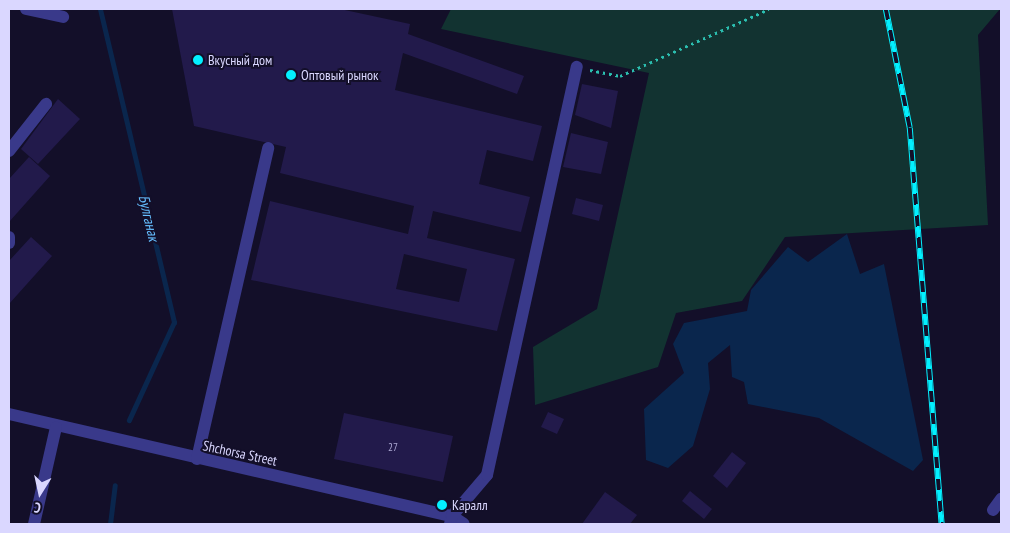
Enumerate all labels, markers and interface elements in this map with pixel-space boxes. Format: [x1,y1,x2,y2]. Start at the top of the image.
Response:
place label: Вкусный дом [208,52,272,68]
marker: Вкусный дом [192,54,204,66]
place label: Оптовый рынок [301,67,379,83]
marker: Оптовый рынок [285,69,297,81]
water label: Булганак [135,193,163,243]
street label: Shchorsa Street [201,437,279,469]
house number: 27 [388,440,398,454]
north arrow [15,468,65,518]
place label: Каралл [452,497,488,513]
text: С [33,498,42,517]
marker: Каралл [436,499,448,511]

